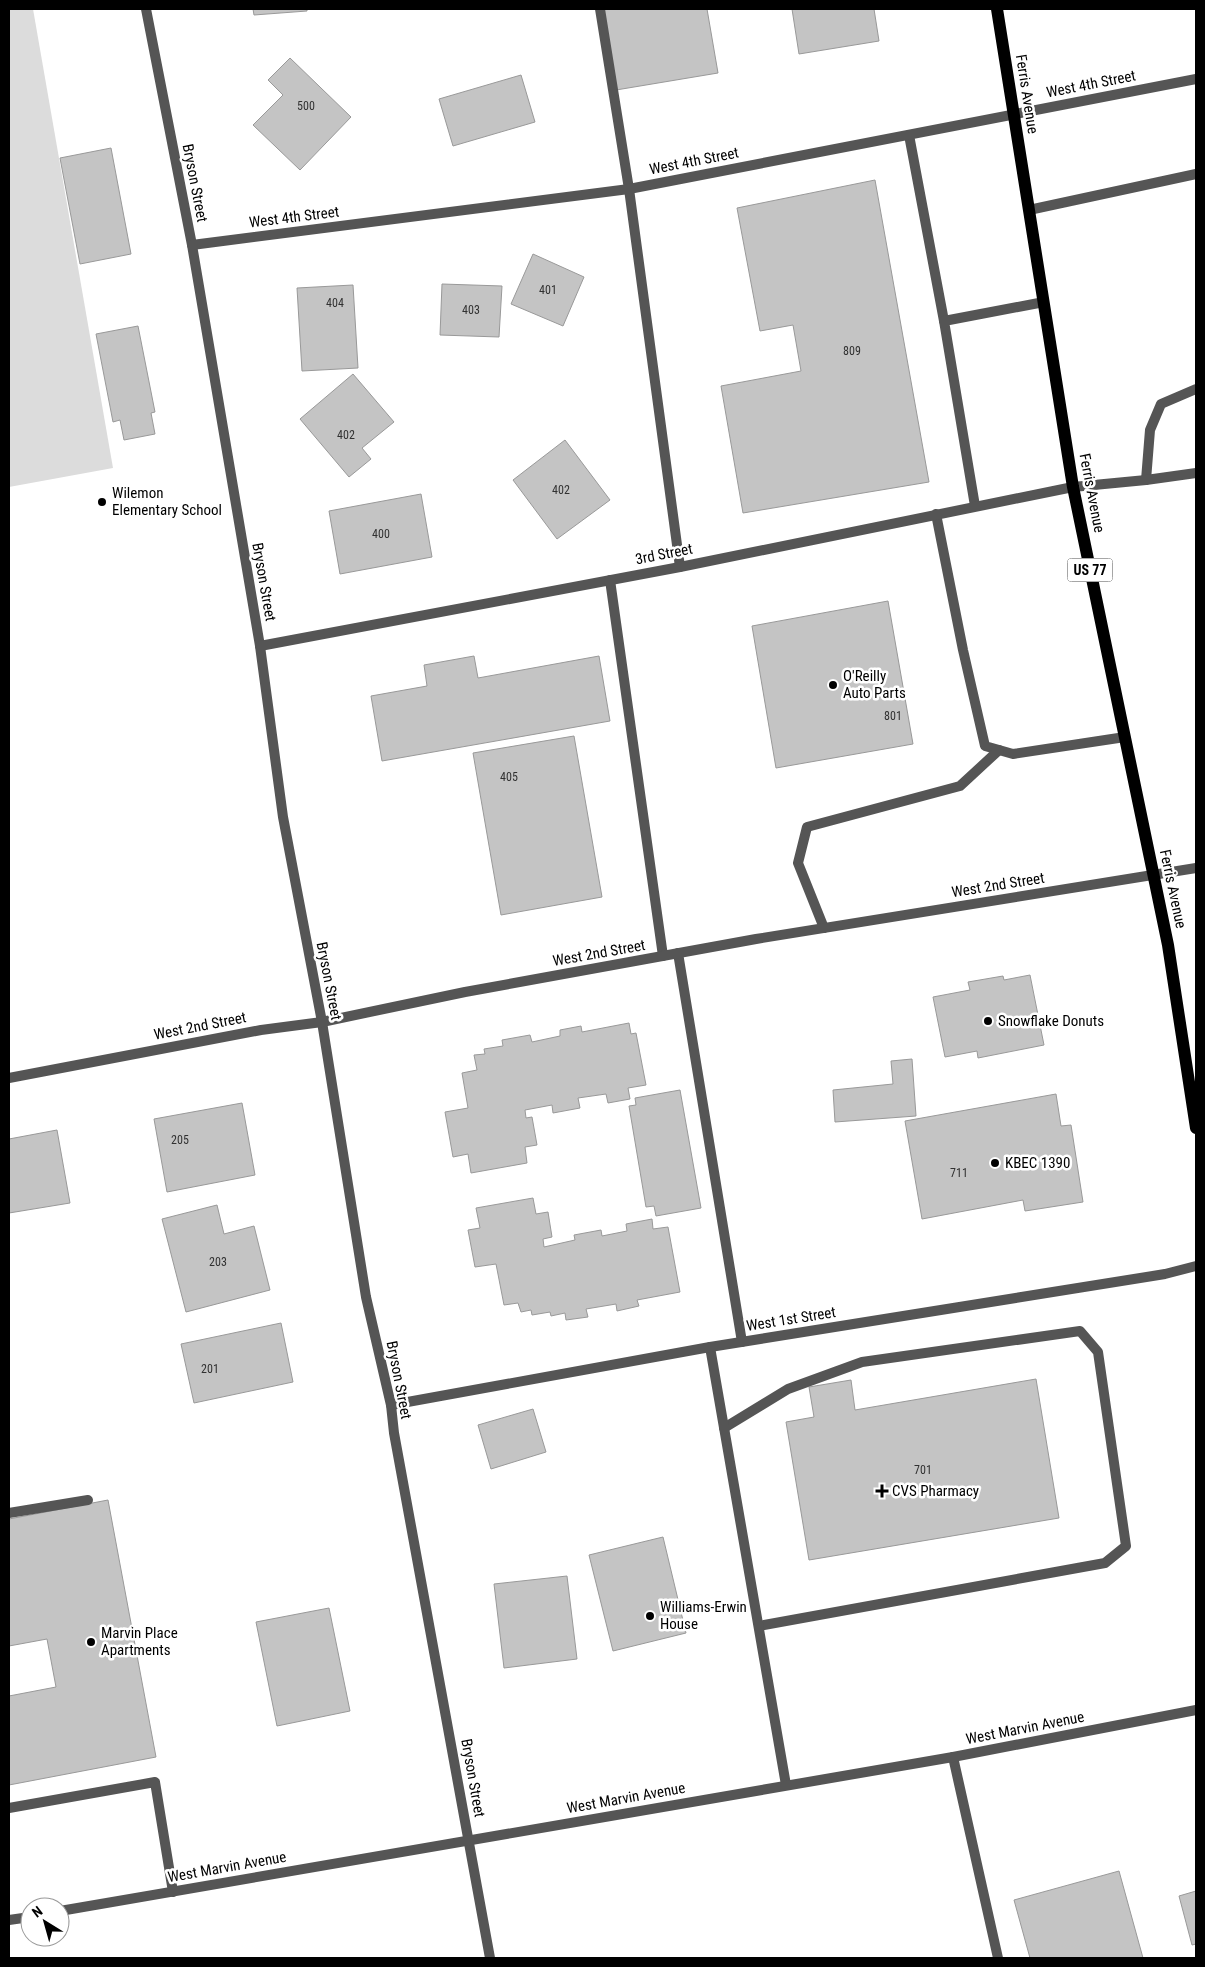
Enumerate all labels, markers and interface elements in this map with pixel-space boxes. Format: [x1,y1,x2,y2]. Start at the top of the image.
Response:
street label: Ferris Avenue [1012,53,1042,135]
street label: West 4th Street [1045,67,1137,101]
house number: 500 [297,99,315,113]
street label: Bryson Street [179,142,211,224]
street label: West 4th Street [648,144,740,178]
street label: West 4th Street [248,203,340,231]
house number: 401 [539,283,557,297]
house number: 404 [326,296,344,310]
house number: 403 [462,303,480,317]
house number: 809 [843,344,861,358]
house number: 402 [337,428,355,442]
street label: Ferris Avenue [1076,452,1108,534]
house number: 402 [552,483,570,497]
place label: Wilemon Elementary School [112,484,222,519]
marker: Wilemon Elementary School [96,496,108,508]
house number: 400 [372,527,390,541]
street label: 3rd Street [634,540,694,568]
street label: Bryson Street [248,541,280,623]
road number: US 77 [1068,558,1112,582]
place label: O'Reilly Auto Parts [843,667,906,702]
marker: O'Reilly Auto Parts [827,679,839,691]
house number: 801 [884,709,902,723]
house number: 405 [500,770,518,784]
street label: Ferris Avenue [1156,848,1190,930]
street label: West 2nd Street [950,869,1046,901]
street label: West 2nd Street [551,936,647,970]
street label: Bryson Street [313,940,345,1022]
street label: West 2nd Street [152,1008,248,1044]
place label: Snowflake Donuts [998,1012,1104,1030]
marker: Snowflake Donuts [982,1015,994,1027]
house number: 205 [171,1133,189,1147]
place label: KBEC 1390 [1005,1154,1070,1172]
marker: KBEC 1390 [989,1157,1001,1169]
house number: 711 [950,1166,968,1180]
house number: 203 [209,1255,227,1269]
street label: West 1st Street [745,1303,837,1335]
street label: Bryson Street [383,1339,415,1421]
house number: 201 [201,1362,219,1376]
house number: 701 [914,1463,932,1477]
place label: CVS Pharmacy [892,1482,979,1500]
marker: CVS Pharmacy [876,1485,888,1497]
place label: Williams-Erwin House [660,1598,747,1633]
marker: Williams-Erwin House [644,1610,656,1622]
place label: Marvin Place Apartments [101,1624,178,1659]
marker: Marvin Place Apartments [85,1636,97,1648]
street label: West Marvin Avenue [964,1708,1086,1748]
street label: Bryson Street [457,1737,489,1819]
street label: West Marvin Avenue [565,1779,687,1817]
street label: West Marvin Avenue [166,1848,288,1886]
north arrow [20,1897,70,1947]
text: N [29,1903,45,1921]

